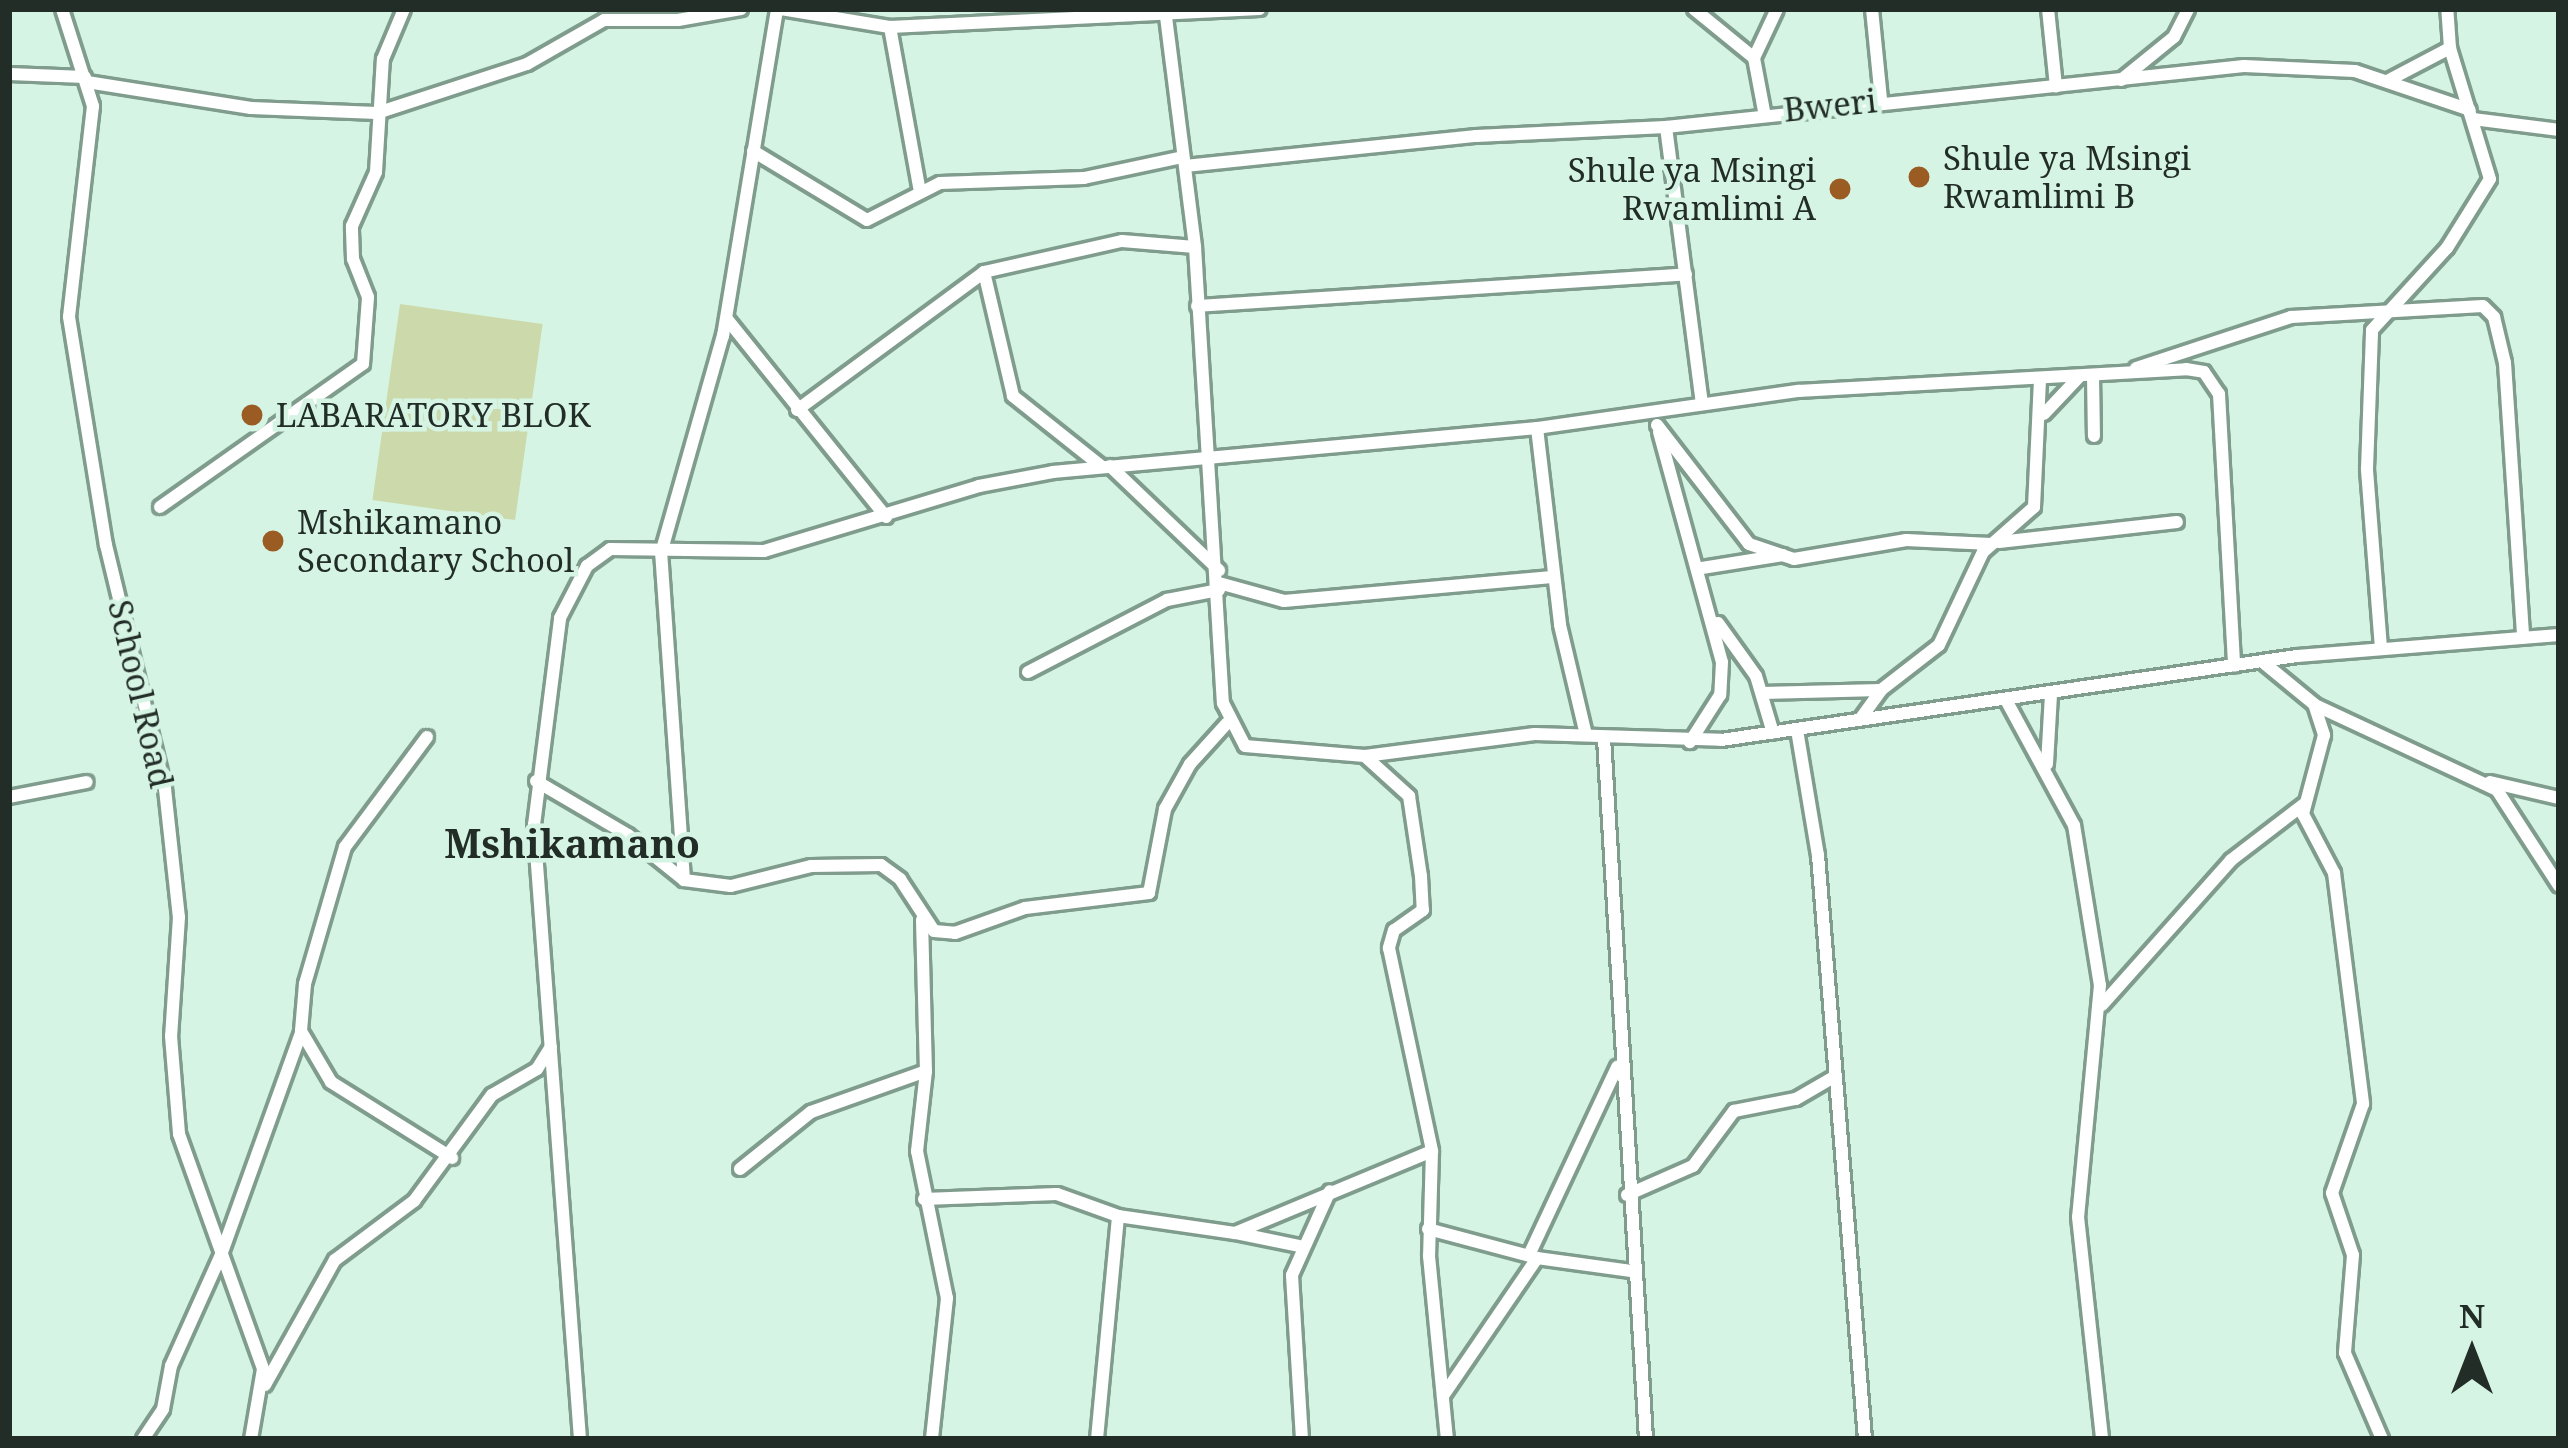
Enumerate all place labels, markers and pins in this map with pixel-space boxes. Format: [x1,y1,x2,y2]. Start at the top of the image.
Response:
place label: Shule ya Msingi Rwamlimi B [1943,138,2191,216]
place label: Shule ya Msingi Rwamlimi A [1568,150,1816,228]
marker: Shule ya Msingi Rwamlimi B [1906,164,1932,190]
marker: Shule ya Msingi Rwamlimi A [1827,176,1853,202]
place label: LABARATORY BLOK [276,395,591,435]
marker: LABARATORY BLOK [239,402,265,428]
place label: Mshikamano Secondary School [297,502,574,580]
marker: Mshikamano Secondary School [260,528,286,554]

